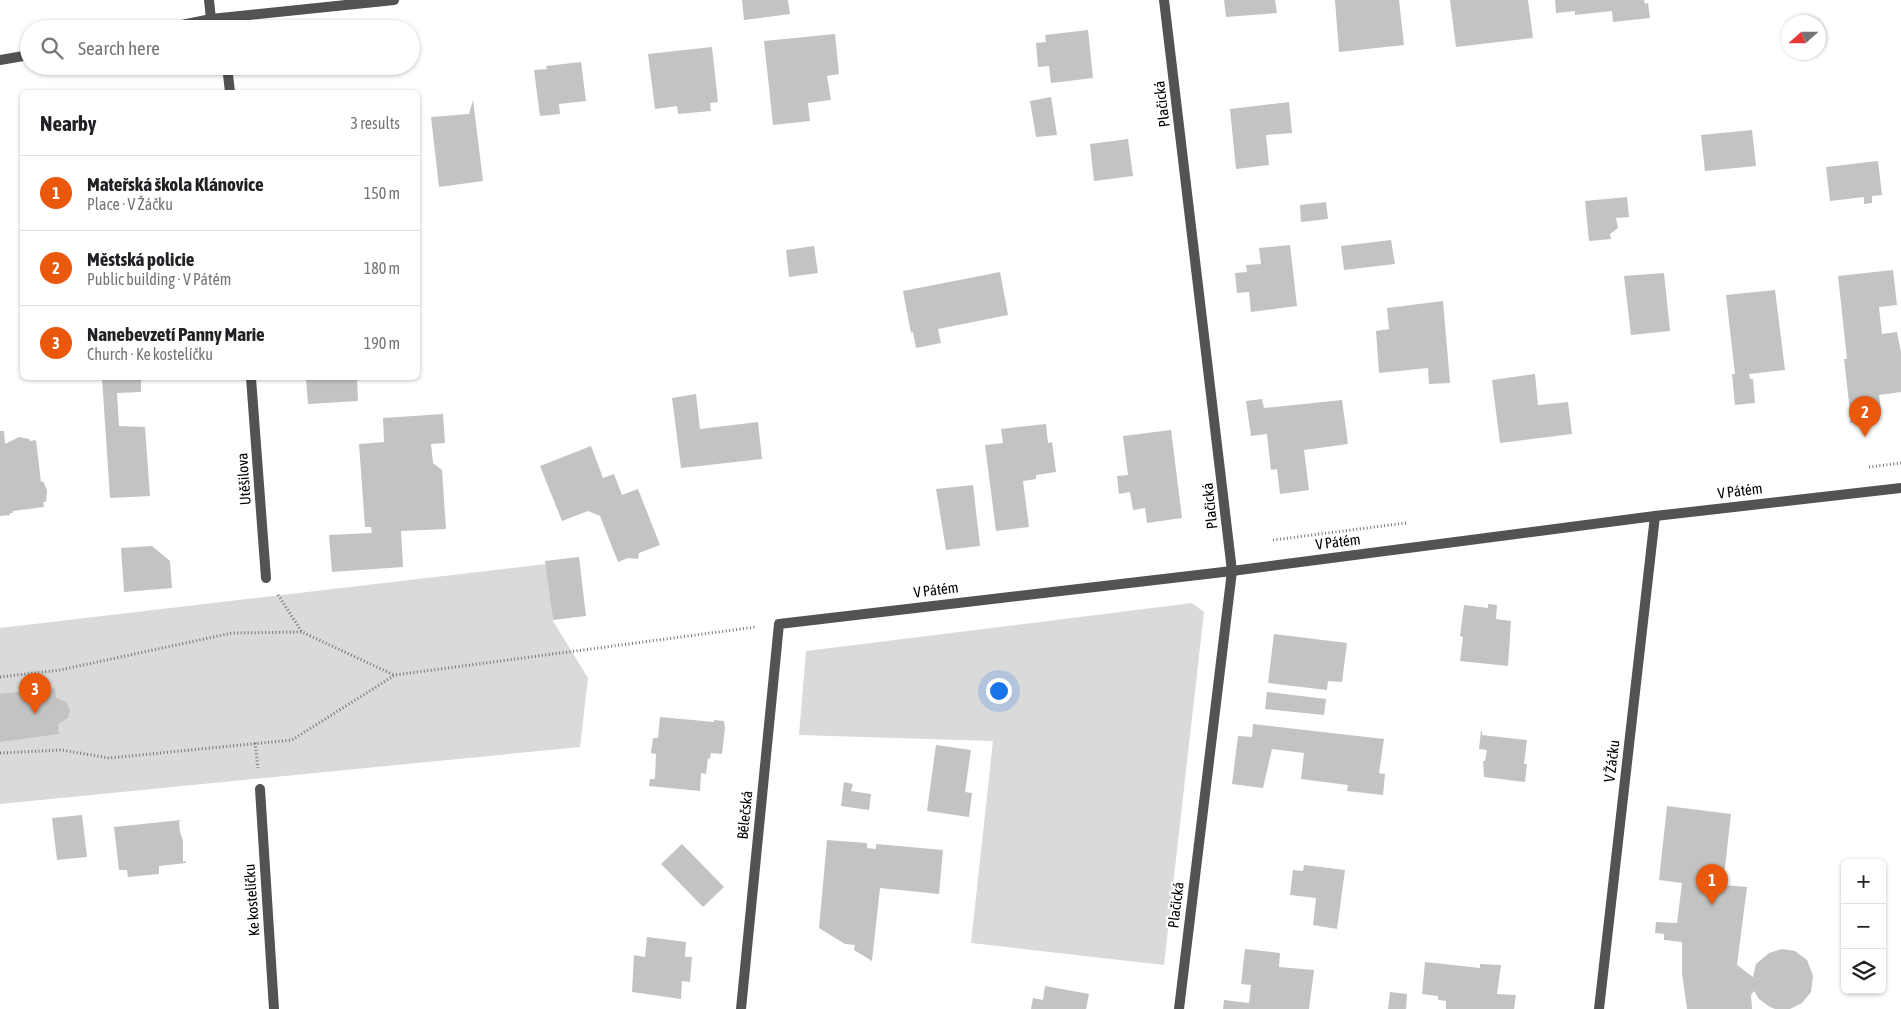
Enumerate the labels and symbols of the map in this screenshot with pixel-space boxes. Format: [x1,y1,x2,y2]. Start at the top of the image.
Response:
north arrow [1781,15,1826,60]
street label: Plačická [1150,80,1173,128]
pin: 2 [1849,396,1881,437]
street label: Utěšilova [233,452,254,506]
street label: V Pátém [1716,479,1763,502]
street label: Plačická [1199,482,1220,530]
street label: V Pátém [1314,530,1361,553]
street label: V Pátém [912,578,959,601]
pin: 3 [19,673,51,714]
your location [986,678,1012,704]
street label: V Žáčku [1600,739,1623,783]
street label: Bělečská [733,790,756,840]
street label: Ke kostelíčku [240,863,263,937]
pin: 1 [1696,864,1728,905]
street label: Plačická [1164,881,1187,929]

